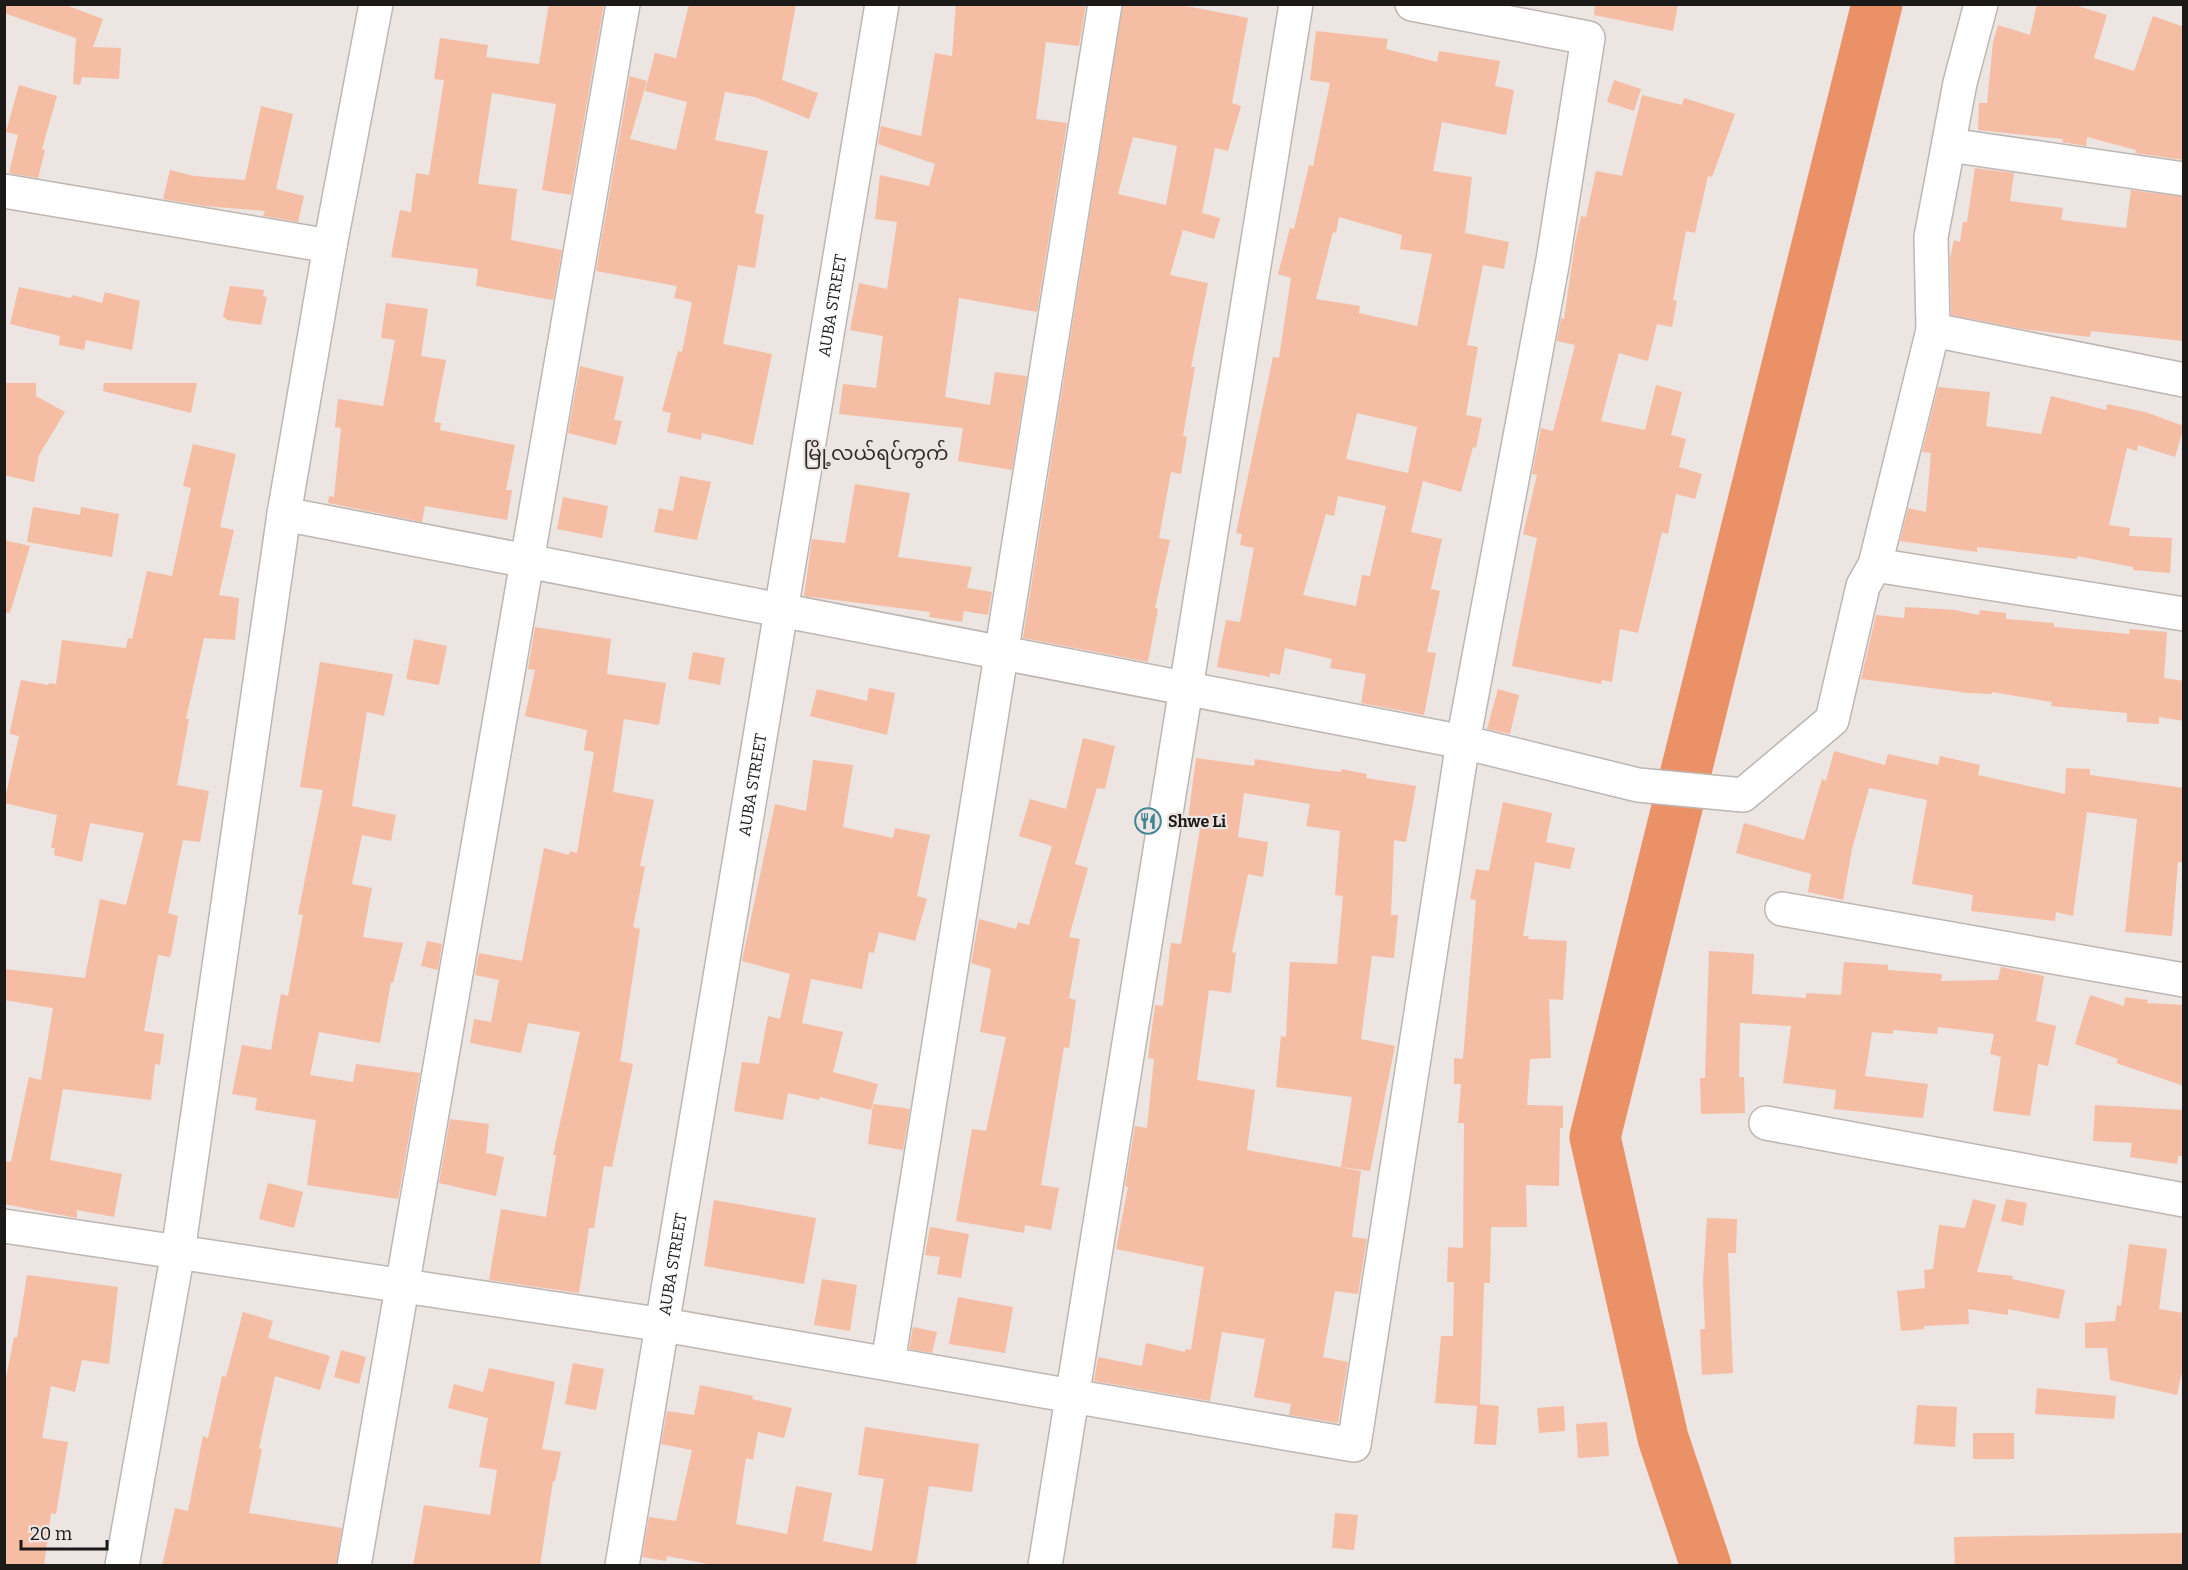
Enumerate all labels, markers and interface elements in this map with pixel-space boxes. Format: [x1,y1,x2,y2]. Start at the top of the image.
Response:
street label: AUBA STREET [814,253,850,358]
district label: မြို့လယ်ရပ်ကွက် [804,439,948,469]
street label: AUBA STREET [734,732,770,837]
restaurant icon: Shwe Li [1133,806,1163,836]
place label: Shwe Li [1168,812,1226,831]
street label: AUBA STREET [654,1211,690,1317]
scale bar [21,1513,106,1551]
text: 20 m [30,1523,72,1545]

